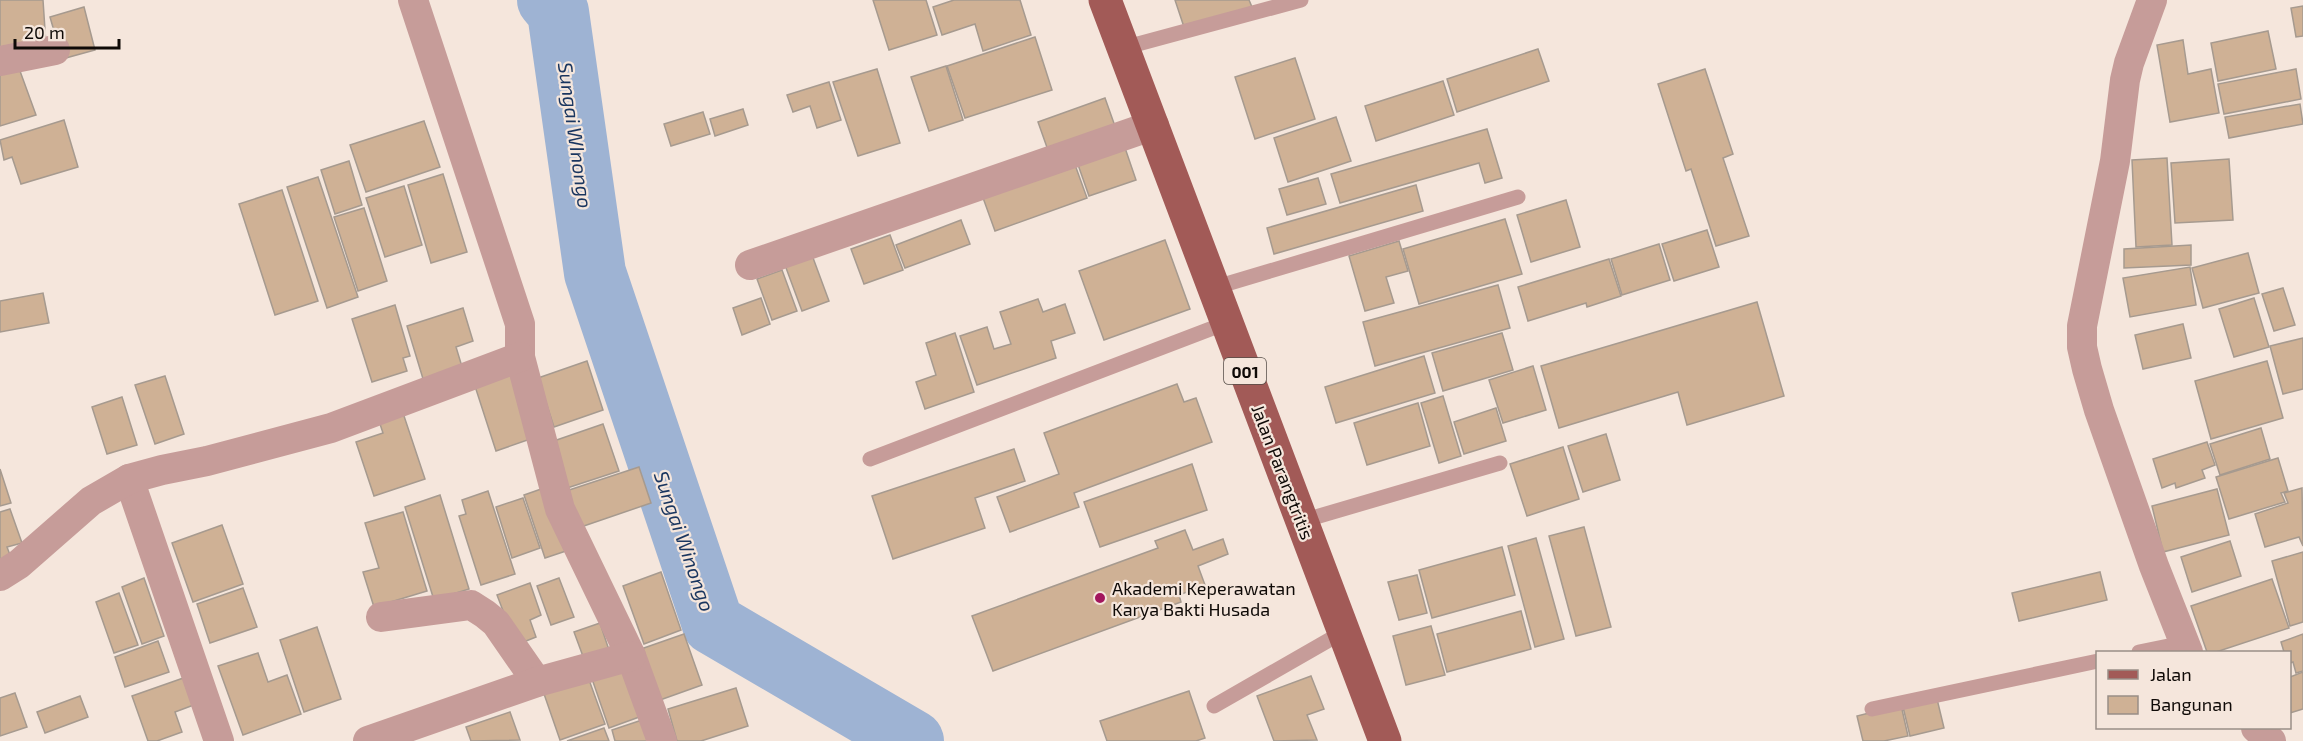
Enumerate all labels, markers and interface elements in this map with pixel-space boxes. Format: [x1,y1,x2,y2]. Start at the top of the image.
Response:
scale bar [15,12,118,50]
text: 20 m [24,21,65,43]
water label: Sungai WInongo [554,60,598,210]
road number: 001 [1224,358,1266,384]
street label: Jalan Parangtritis [1247,401,1319,543]
water label: Sungai Winongo [650,468,720,614]
place label: Akademi Keperawatan Karya Bakti Husada [1112,577,1296,620]
marker: Akademi Keperawatan Karya Bakti Husada [1093,591,1107,605]
legend [2096,651,2291,729]
text: Jalan [2150,663,2192,685]
text: Bangunan [2150,693,2233,715]

